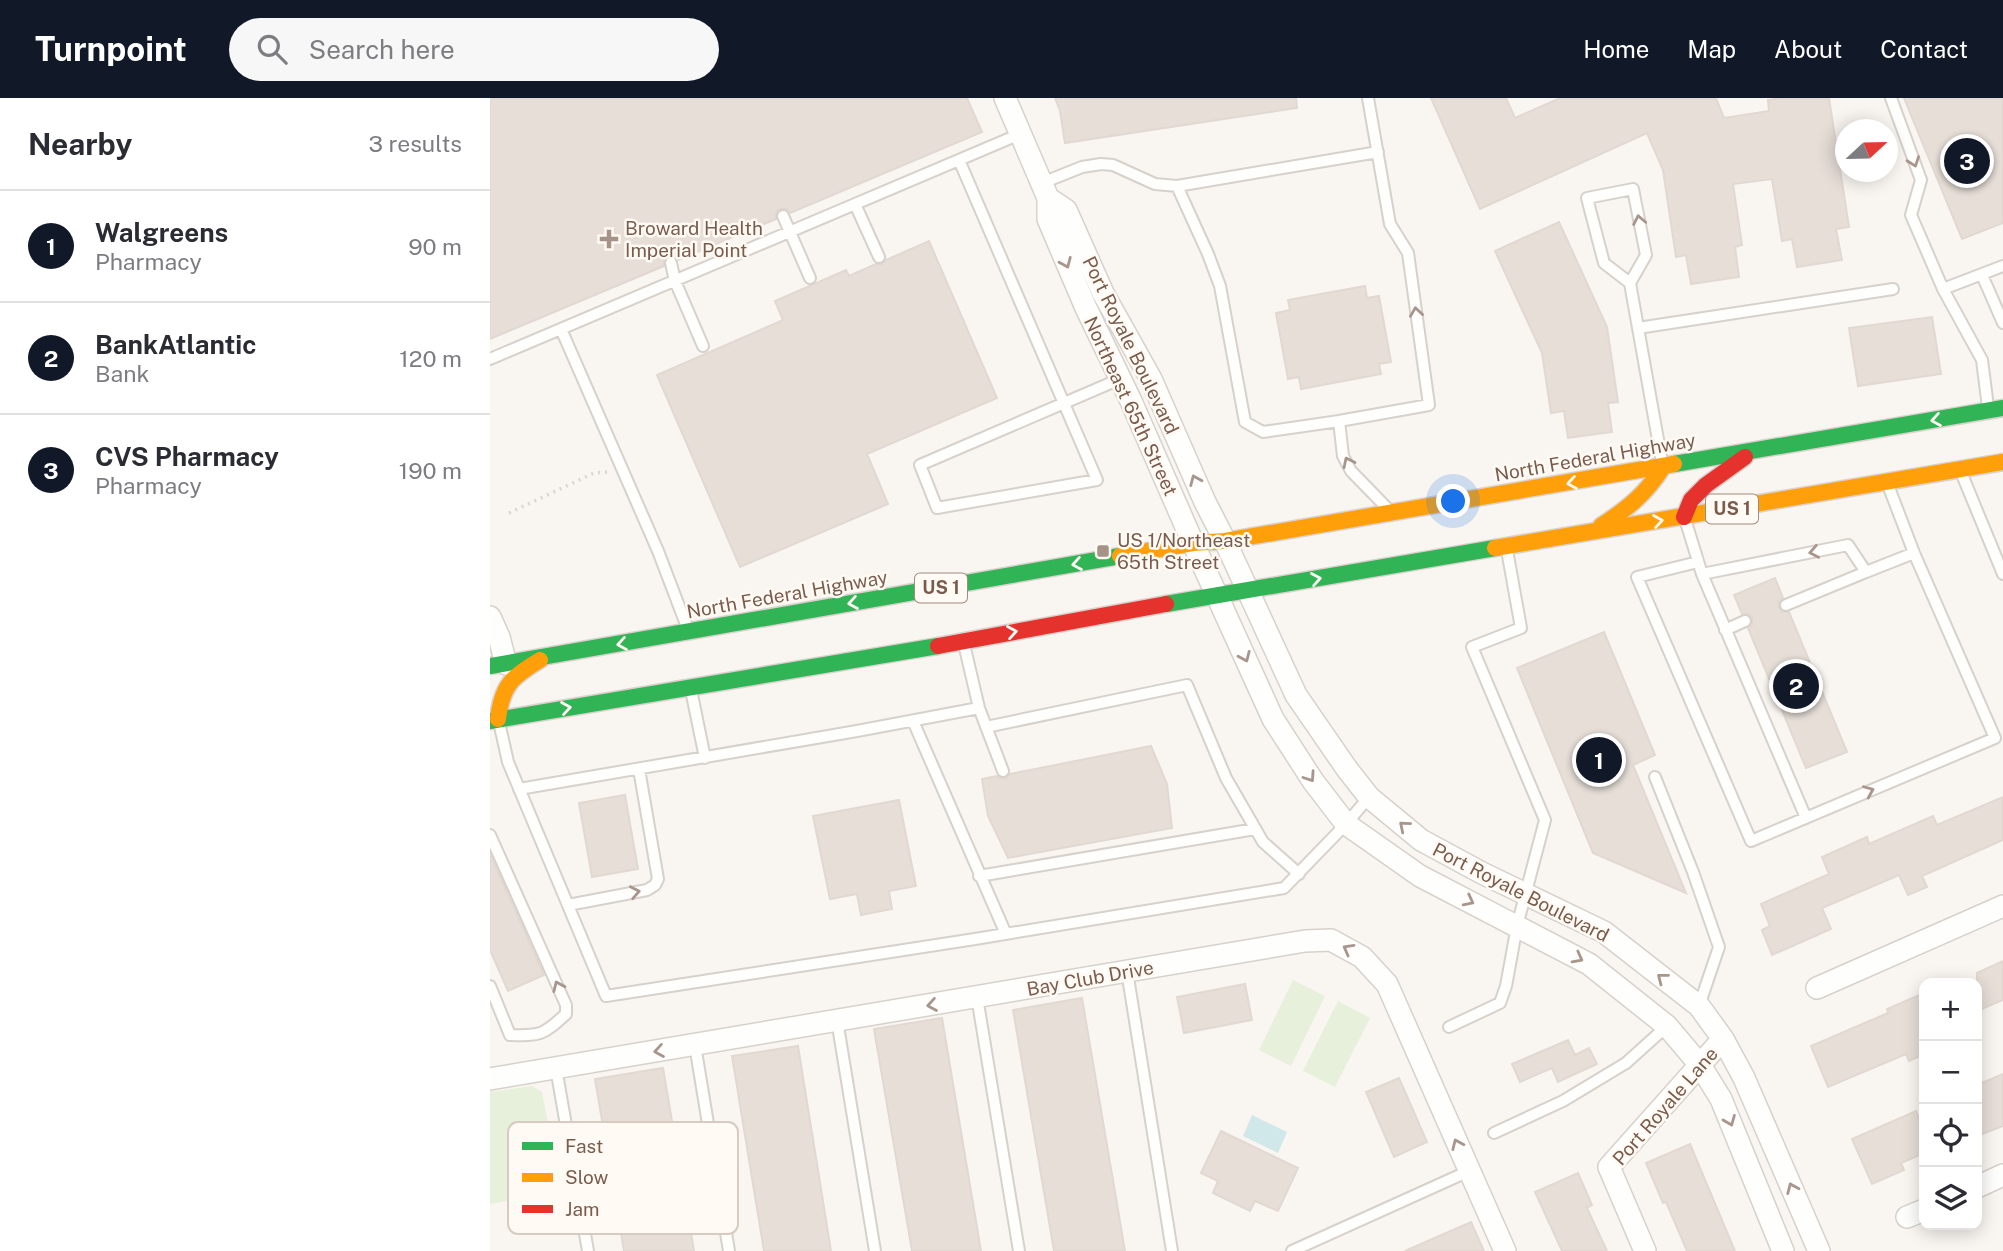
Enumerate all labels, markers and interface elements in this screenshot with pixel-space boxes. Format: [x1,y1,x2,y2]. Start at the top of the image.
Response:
search box [229,18,719,81]
text: Turnpoint [35,30,187,68]
icon: search [253,30,291,68]
text: Search here [309,34,455,65]
text: Home [1583,35,1649,63]
text: Map [1687,35,1736,63]
text: About [1774,35,1842,63]
text: Contact [1880,35,1968,63]
north arrow [1835,119,1898,182]
text: Nearby [28,126,132,162]
text: 3 results [368,130,462,157]
pin: 3 [1944,135,1990,187]
one-way arrow [1906,155,1920,167]
one-way arrow [1632,214,1647,226]
text: Walgreens [95,217,228,248]
place label: Broward Health Imperial Point [625,217,763,261]
marker: Broward Health Imperial Point [599,229,619,249]
text: 1 [46,233,56,260]
text: 90 m [408,233,462,260]
text: Pharmacy [95,248,202,275]
street label: Port Royale Boulevard [1078,253,1184,437]
one-way arrow [1058,256,1072,268]
one-way arrow [1409,306,1424,318]
street label: Northeast 65th Street [1080,313,1182,499]
text: BankAtlantic [95,329,257,360]
text: 2 [44,345,58,372]
text: 120 m [399,345,462,372]
text: Bank [95,360,149,387]
one-way arrow [1930,412,1942,427]
street label: North Federal Highway [1493,428,1697,486]
text: CVS Pharmacy [95,441,279,472]
text: 3 [43,457,59,484]
text: 190 m [399,457,462,484]
one-way arrow [1342,457,1356,469]
text: Pharmacy [95,472,202,499]
one-way arrow [1566,474,1578,489]
one-way arrow [1189,475,1203,487]
your location [1436,484,1470,518]
road number: US 1 [1706,494,1758,524]
one-way arrow [1652,514,1664,529]
place label: US 1/Northeast 65th Street [1117,529,1250,573]
marker: US 1/Northeast 65th Street [1095,543,1111,559]
one-way arrow [1808,544,1820,559]
one-way arrow [1071,556,1083,571]
street label: North Federal Highway [685,565,889,623]
one-way arrow [1310,573,1322,588]
road number: US 1 [915,574,967,602]
one-way arrow [847,595,859,610]
one-way arrow [1006,625,1018,640]
one-way arrow [616,636,628,651]
one-way arrow [1237,650,1251,663]
pin: 2 [1773,660,1819,712]
one-way arrow [560,701,572,716]
pin: 1 [1576,734,1622,786]
one-way arrow [1302,769,1314,782]
one-way arrow [1862,786,1874,800]
one-way arrow [1399,821,1411,834]
street label: Port Royale Boulevard [1429,838,1613,946]
one-way arrow [629,886,641,901]
one-way arrow [1462,893,1474,907]
one-way arrow [1342,944,1355,957]
one-way arrow [1571,950,1583,963]
street label: Bay Club Drive [1025,956,1155,1000]
one-way arrow [1657,973,1670,986]
map controls [1919,978,1982,1230]
button: + [1919,978,1982,1041]
one-way arrow [552,981,566,993]
one-way arrow [926,996,938,1011]
button: − [1919,1041,1982,1104]
one-way arrow [653,1043,665,1058]
street label: Port Royale Lane [1608,1043,1722,1169]
button: locate [1919,1104,1982,1167]
one-way arrow [1721,1115,1735,1127]
legend [508,1122,738,1234]
text: Fast [565,1135,603,1157]
one-way arrow [1452,1138,1466,1150]
text: Slow [565,1166,609,1188]
button: layers [1919,1167,1982,1230]
one-way arrow [1786,1183,1800,1196]
text: Jam [565,1198,599,1220]

